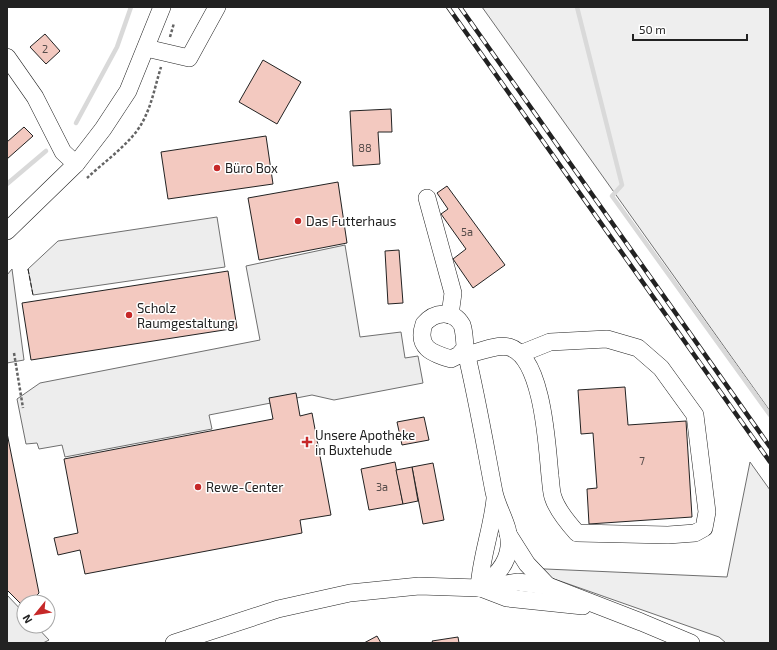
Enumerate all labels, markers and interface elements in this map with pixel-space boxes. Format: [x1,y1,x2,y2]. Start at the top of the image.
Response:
scale bar [633,16,747,42]
text: 50 m [639,22,666,36]
house number: 2 [42,42,48,55]
house number: 88 [358,141,372,154]
place label: Büro Box [225,160,278,176]
marker: Büro Box [212,163,222,173]
place label: Das Futterhaus [306,213,396,229]
marker: Das Futterhaus [293,216,303,226]
house number: 5a [461,225,473,238]
place label: Scholz Raumgestaltung [137,300,235,331]
marker: Scholz Raumgestaltung [124,310,134,320]
place label: Unsere Apotheke in Buxtehude [315,427,415,458]
marker: Unsere Apotheke in Buxtehude [302,437,312,447]
house number: 7 [639,454,645,467]
place label: Rewe-Center [206,479,284,495]
house number: 3a [376,480,388,493]
marker: Rewe-Center [193,482,203,492]
north arrow [16,594,56,634]
text: N [19,613,35,626]

